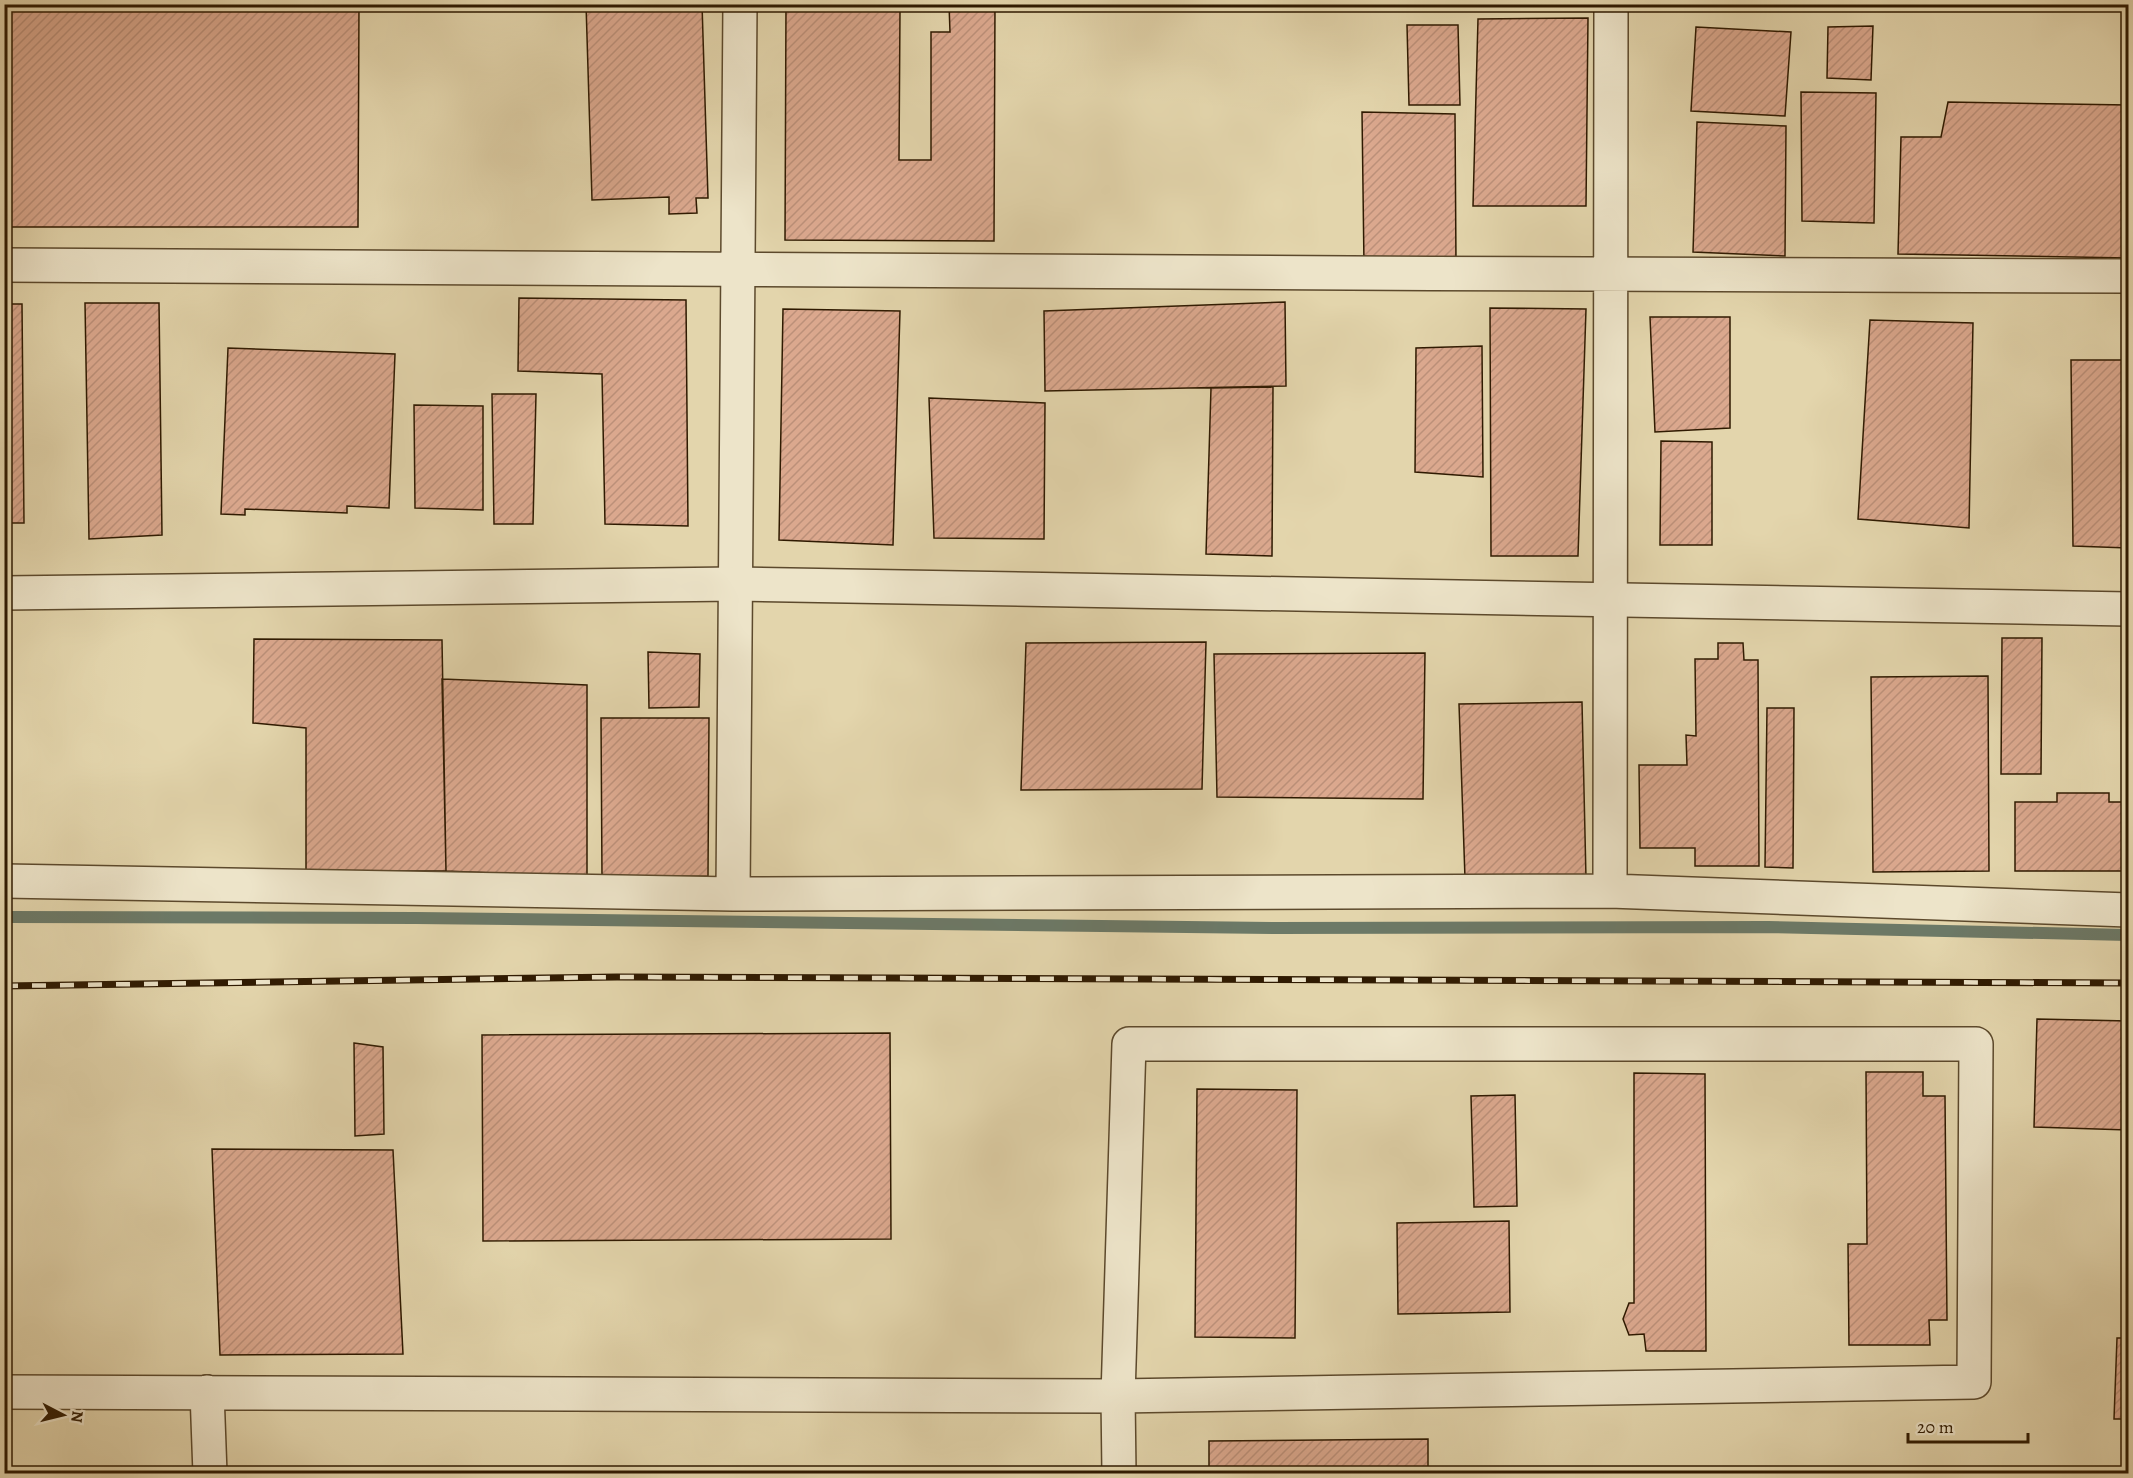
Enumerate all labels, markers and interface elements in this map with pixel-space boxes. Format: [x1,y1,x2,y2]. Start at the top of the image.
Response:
north arrow [33,1385,93,1445]
scale bar [1908,1406,2028,1444]
text: N [65,1410,89,1424]
text: 20 m [1917,1415,1954,1439]

